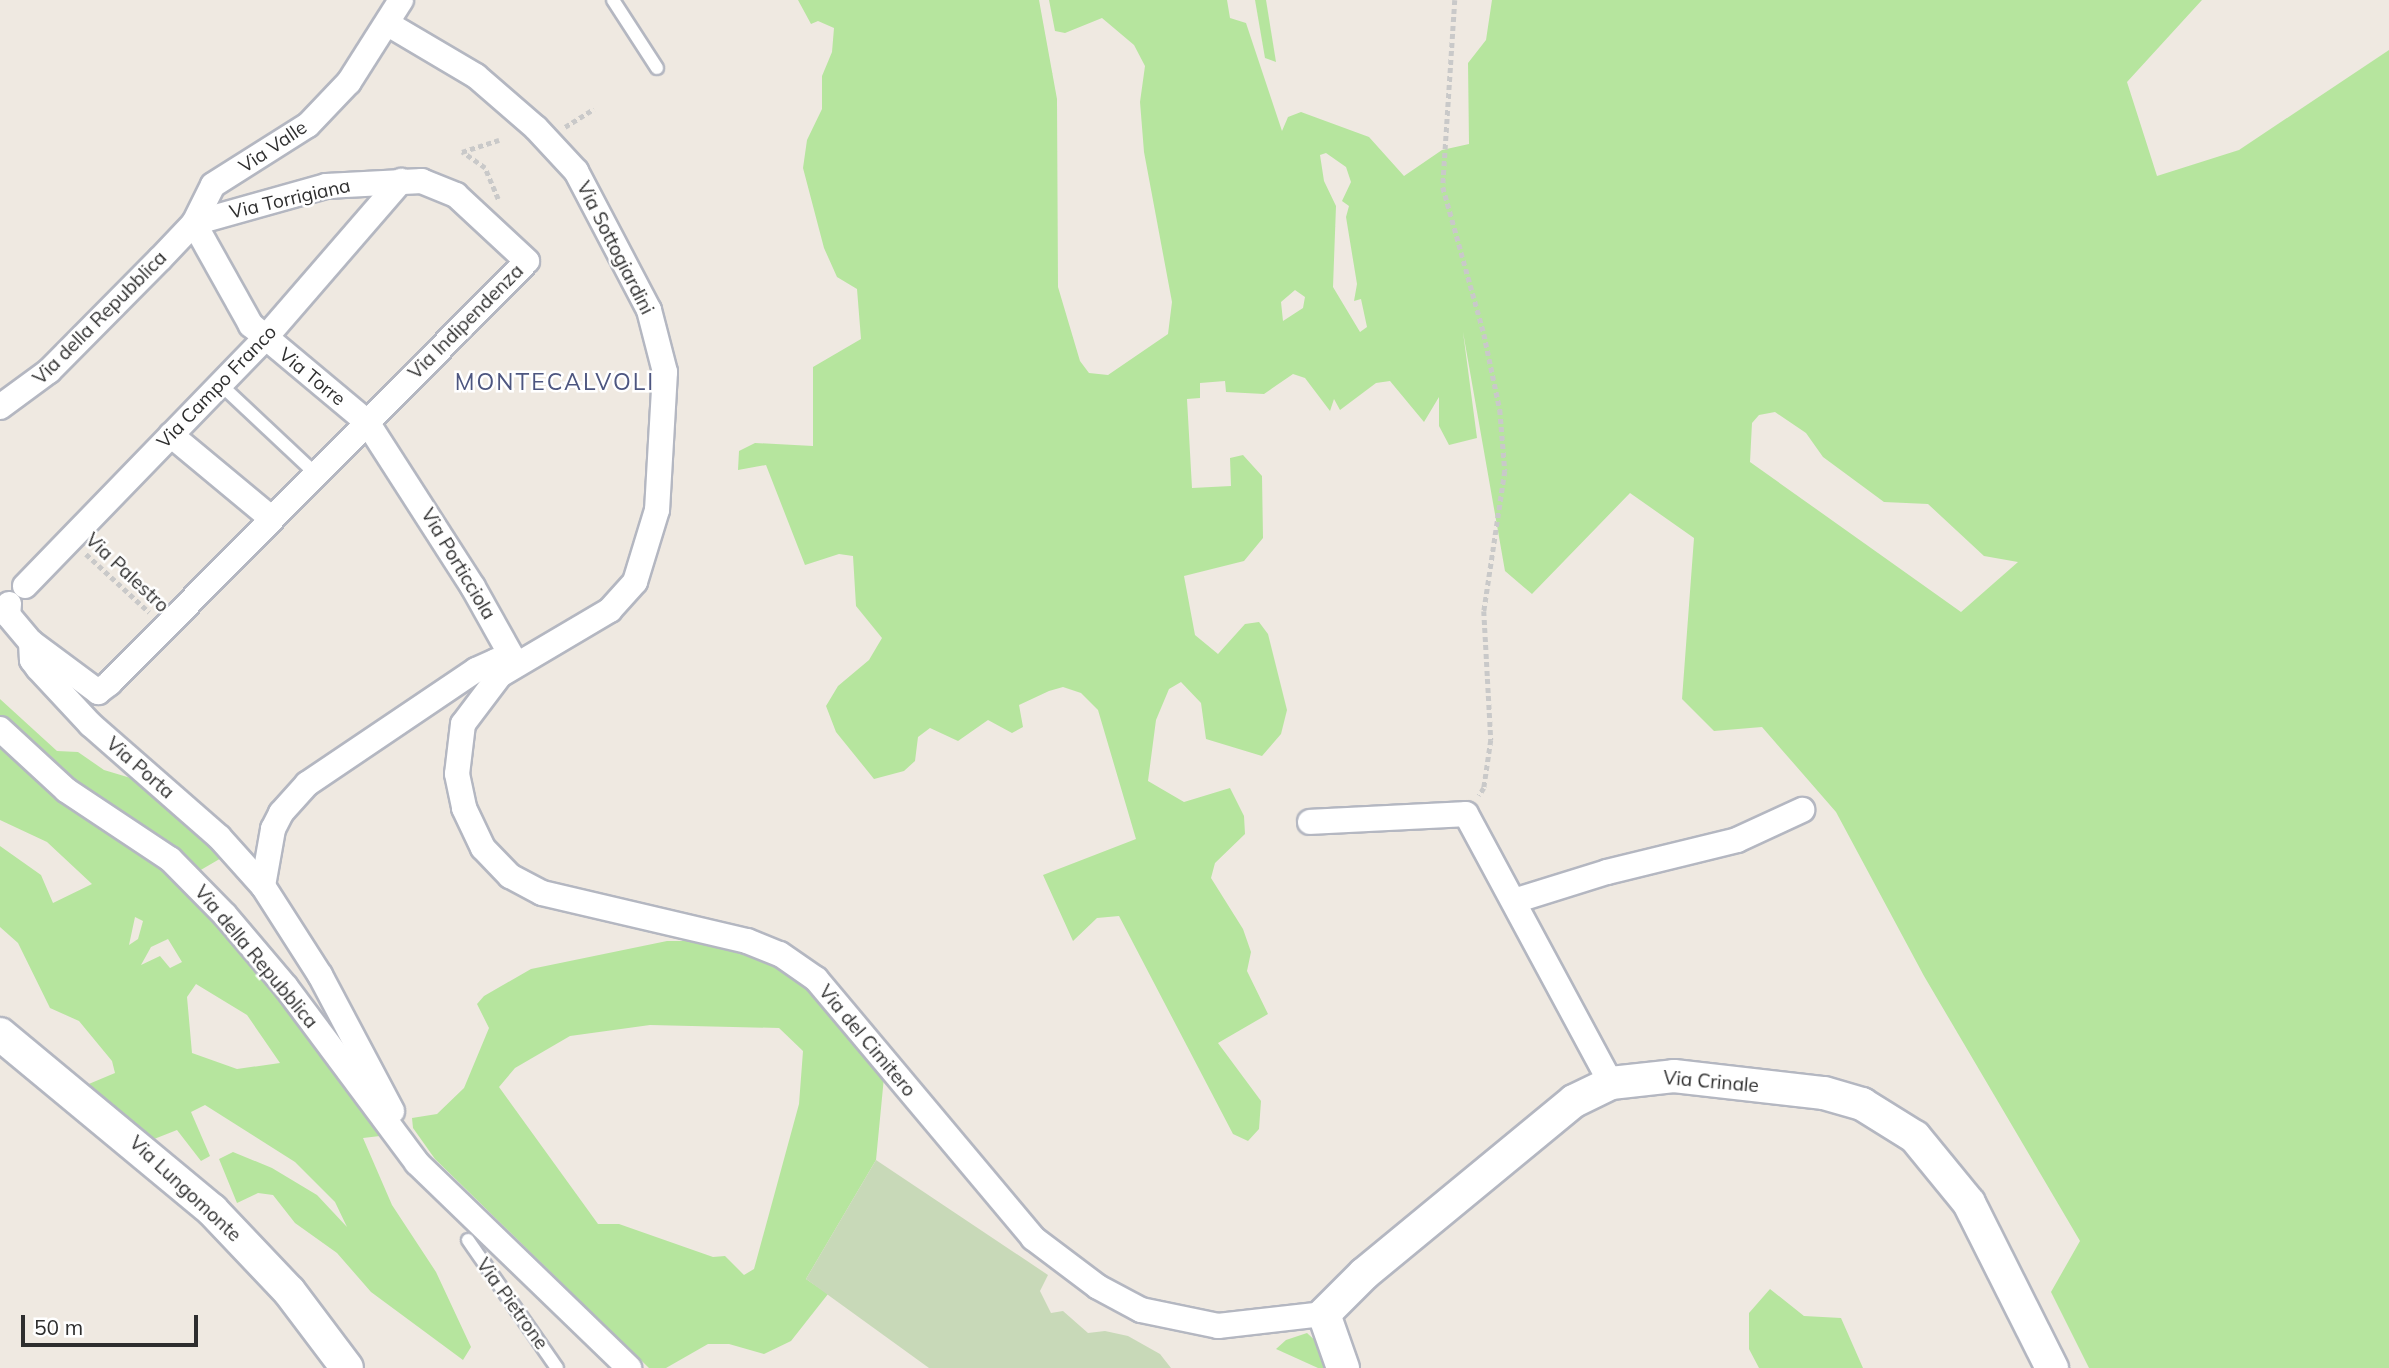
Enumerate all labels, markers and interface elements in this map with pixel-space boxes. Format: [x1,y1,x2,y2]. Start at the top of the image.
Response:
street label: Via Valle [235,116,311,178]
street label: Via Torrigiana [227,174,353,224]
street label: Via Sottogiardini [572,178,658,318]
street label: Via della Repubblica [28,246,172,390]
street label: Via Indipendenza [404,260,528,384]
street label: Via Campo Franco [153,321,281,453]
street label: Via Torre [274,343,350,411]
district label: MONTECALVOLI [456,368,654,396]
street label: Via Porticciola [416,504,500,624]
street label: Via Palestro [80,529,174,617]
street label: Via Porta [101,732,179,804]
street label: Via della Repubblica [190,881,322,1033]
street label: Via del Cimitero [814,981,920,1101]
street label: Via Crinale [1662,1066,1760,1098]
street label: Via Lungomonte [124,1131,246,1247]
street label: Via Pietrone [471,1254,553,1354]
scale bar [24,1302,201,1346]
text: 50 m [34,1314,83,1340]

